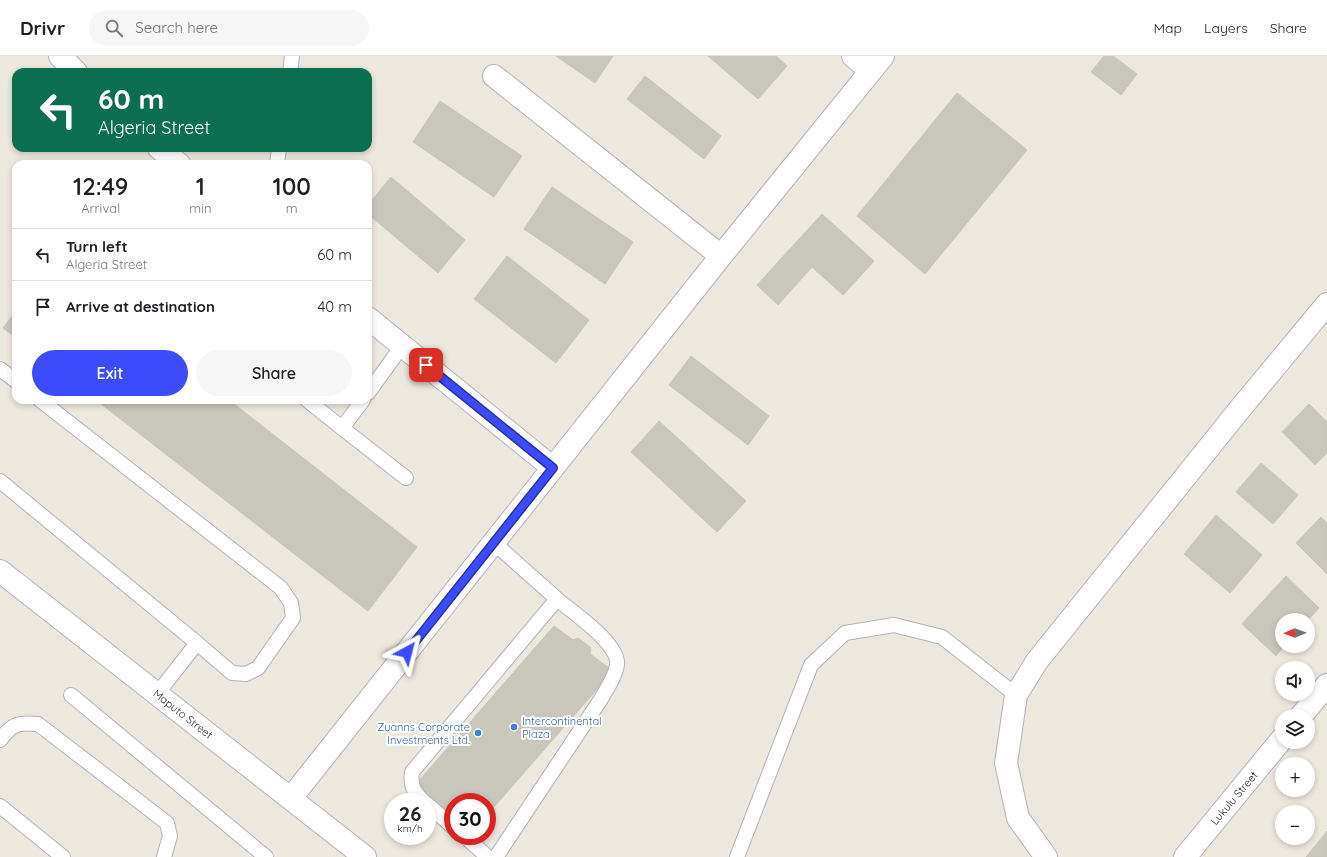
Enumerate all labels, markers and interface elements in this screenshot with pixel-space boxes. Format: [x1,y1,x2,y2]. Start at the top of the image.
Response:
search box [89,10,369,46]
text: Drivr [20,16,65,40]
icon: search [103,17,125,39]
text: Search here [135,18,218,37]
text: Map [1153,19,1182,37]
text: Layers [1204,19,1248,37]
text: Share [1270,19,1307,37]
text: 60 m [98,81,164,116]
icon: left [32,84,84,136]
text: Algeria Street [98,116,210,139]
text: 12:49 [73,171,128,201]
text: 1 [196,171,205,201]
text: 100 [273,171,311,201]
text: Arrival [81,200,120,216]
text: min [189,200,212,216]
text: m [286,200,298,216]
text: Turn left [66,237,128,256]
icon: left [32,244,54,266]
text: 60 m [317,245,352,264]
text: Algeria Street [66,256,147,272]
icon: arrive [32,296,54,318]
text: Arrive at destination [66,297,215,316]
text: 40 m [317,297,352,316]
pin [409,348,443,382]
button: Exit [32,350,188,396]
button: Share [196,350,352,396]
icon: arrive [415,354,437,376]
north arrow [1275,613,1315,653]
map controls [1275,613,1315,845]
position arrow [386,631,428,673]
button: sound [1275,661,1315,701]
street label: Maputo Street [150,686,216,742]
button: layers [1275,709,1315,749]
place label: Intercontinental Plaza [522,714,602,741]
place label: Zuanns Corporate Investments Ltd. [377,720,470,747]
marker: Intercontinental Plaza [509,722,519,732]
marker: Zuanns Corporate Investments Ltd. [473,728,483,738]
button: + [1275,757,1315,797]
street label: Lukulu Street [1207,768,1261,828]
speed limit sign: 30 [444,793,496,845]
text: 26 [399,801,421,826]
button: − [1275,805,1315,845]
text: km/h [397,822,423,835]

